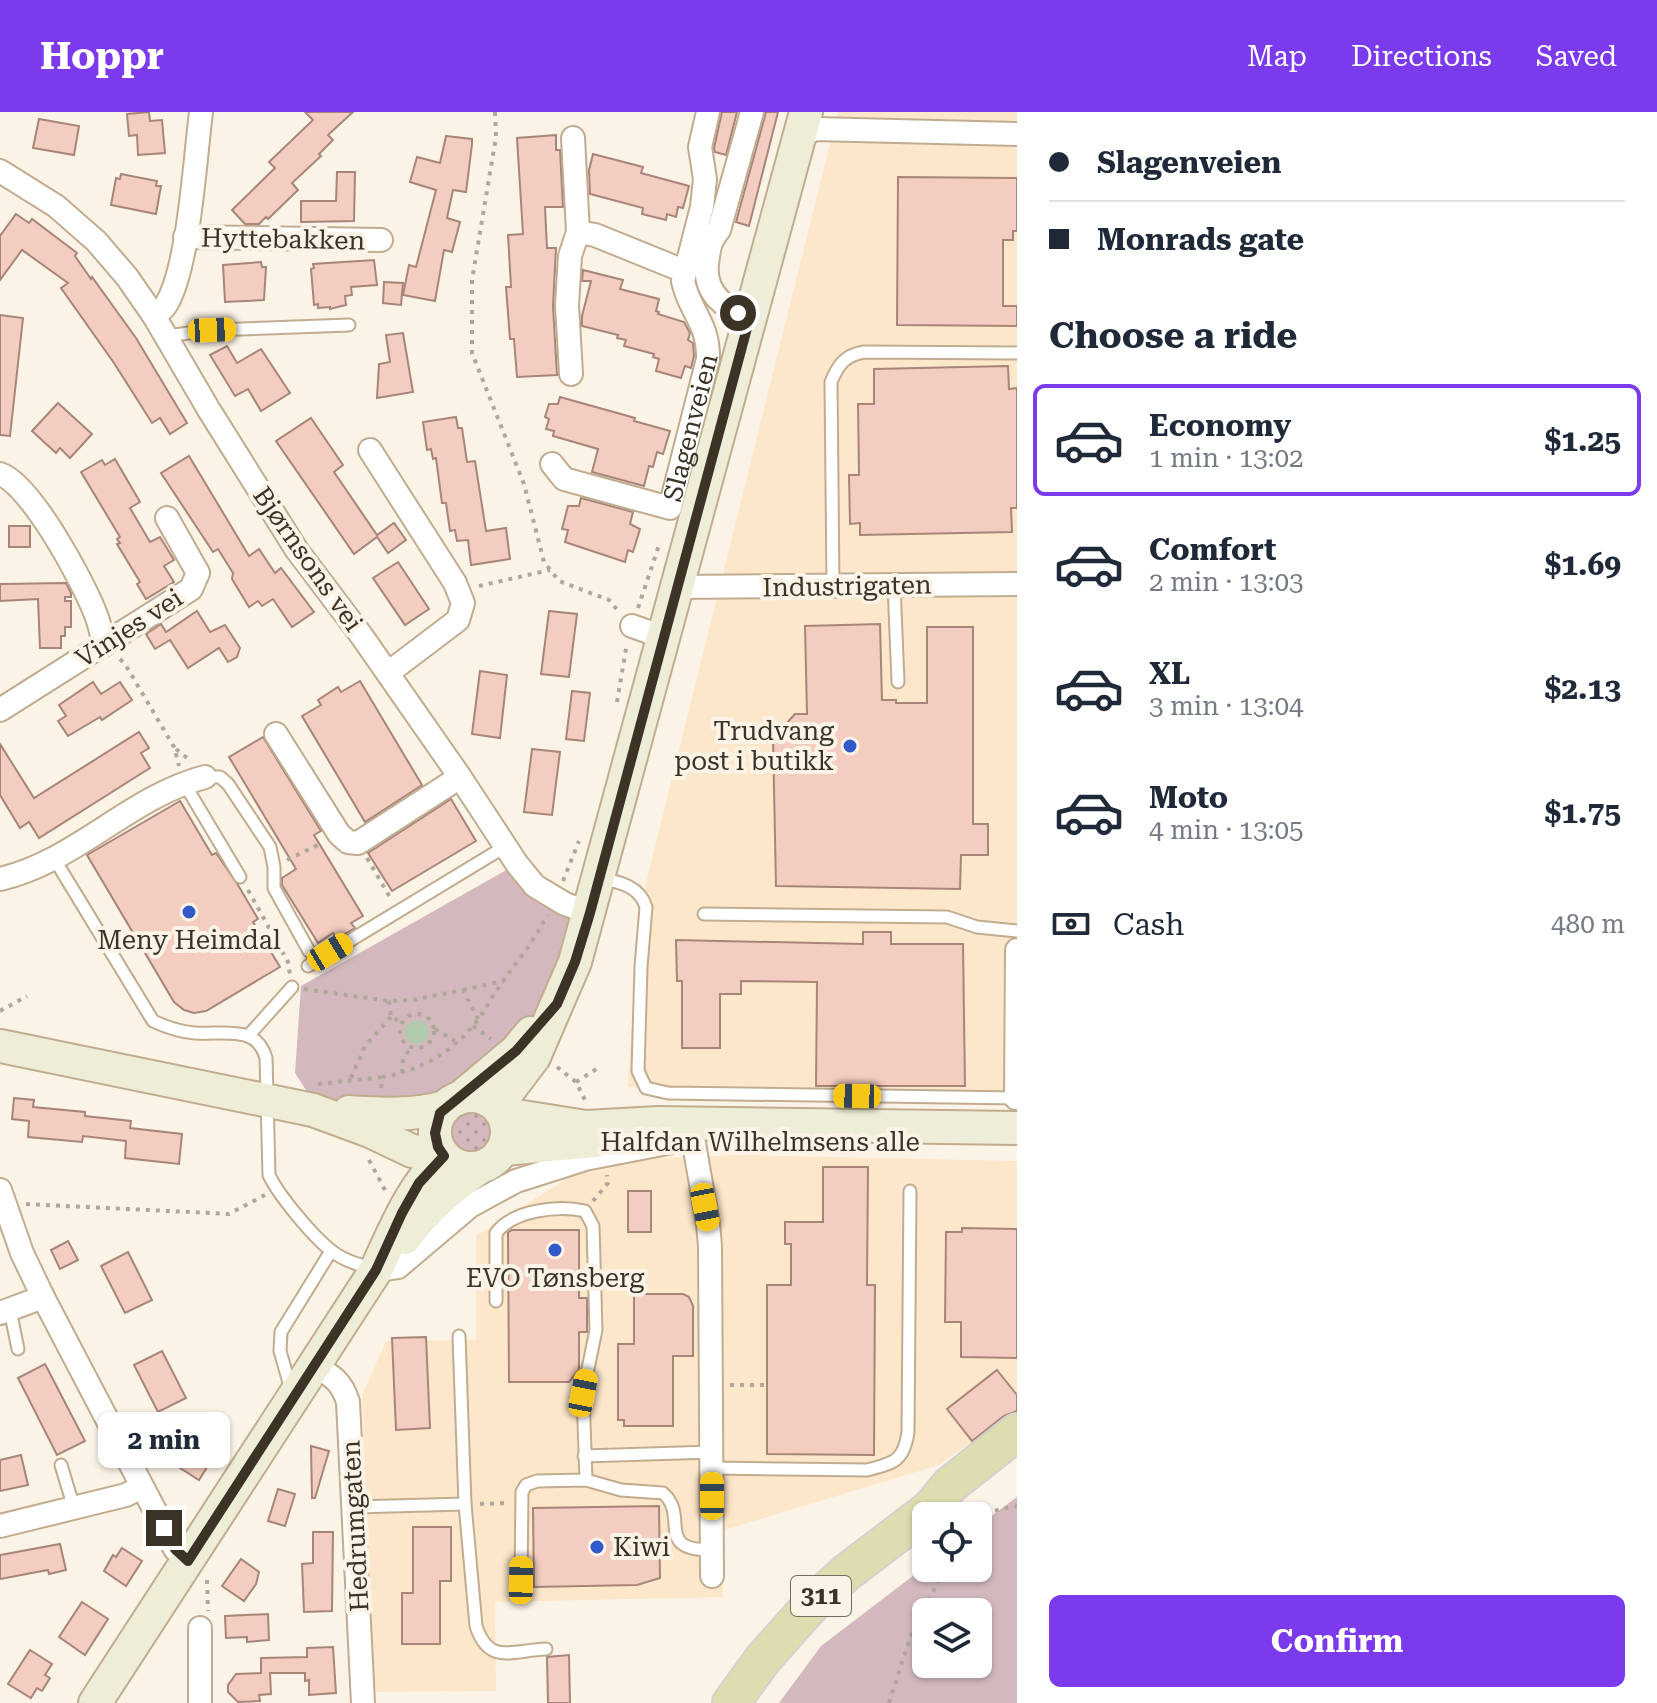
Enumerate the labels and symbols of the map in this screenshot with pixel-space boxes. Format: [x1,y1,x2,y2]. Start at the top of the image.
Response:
street label: Hyttebakken [201,223,366,255]
route start [720,295,756,331]
car [188,317,236,343]
street label: Slagenveien [657,350,724,505]
street label: Bjørnsons vei [247,481,369,637]
street label: Industrigaten [762,570,932,602]
street label: Vinjes vei [70,582,188,674]
place label: Trudvang post i butikk [674,716,834,776]
marker: Trudvang post i butikk [841,737,859,755]
marker: Meny Heimdal [180,903,198,921]
place label: Meny Heimdal [97,925,281,955]
car [303,929,357,975]
car [833,1084,881,1108]
street label: Halfdan Wilhelmsens alle [600,1127,920,1157]
car [689,1181,721,1233]
marker: EVO Tønsberg [546,1241,564,1259]
place label: EVO Tønsberg [466,1263,644,1293]
car [567,1367,599,1419]
callout: 2 min [98,1412,230,1468]
street label: Hedrumgaten [336,1439,374,1613]
car [700,1472,724,1520]
route end [146,1510,182,1546]
place label: Kiwi [613,1532,670,1562]
marker: Kiwi [588,1538,606,1556]
car [509,1556,533,1604]
road number: 311 [791,1576,851,1616]

